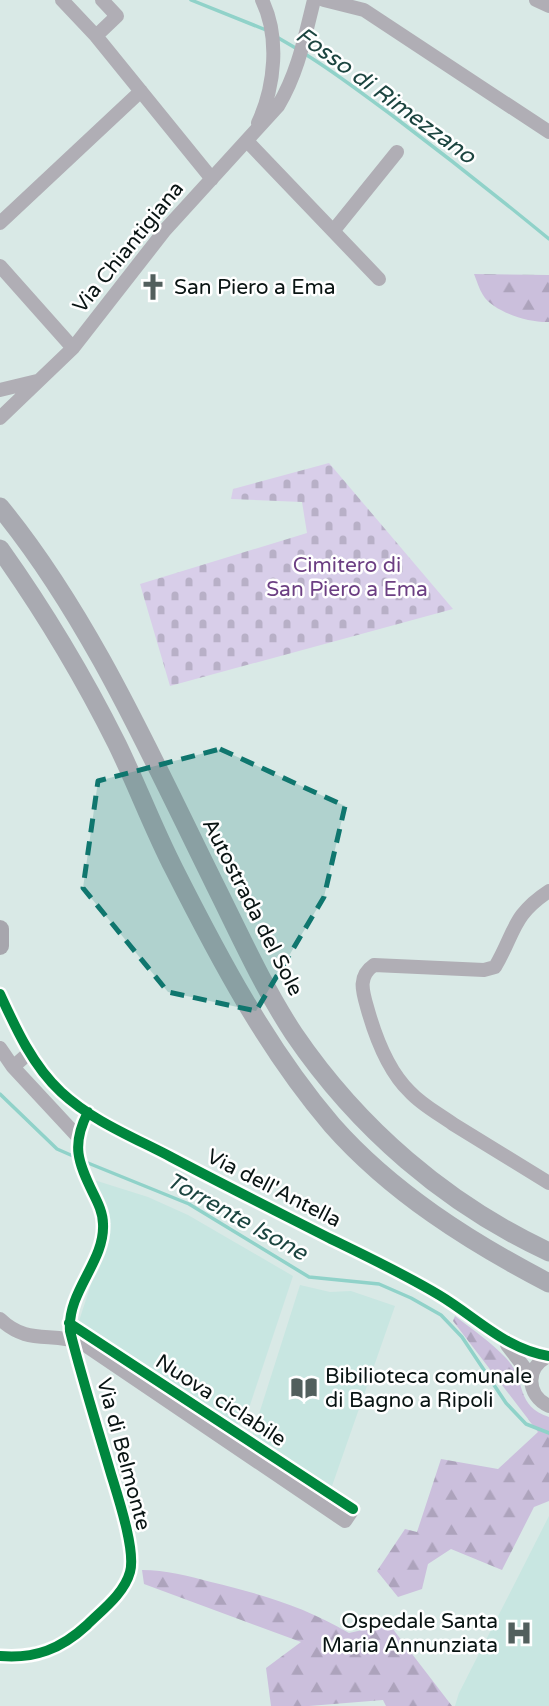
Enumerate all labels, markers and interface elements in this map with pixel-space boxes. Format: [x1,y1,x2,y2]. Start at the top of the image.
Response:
water label: Fosso di Rimezzano [290,21,482,171]
street label: Via Chiantigiana [68,177,189,318]
church icon: San Piero a Ema [138,272,168,302]
place label: San Piero a Ema [174,275,336,300]
park label: Cimitero di San Piero a Ema [266,553,428,602]
street label: Autostrada del Sole [197,814,308,1000]
street label: Via dell'Antella [203,1144,345,1233]
water label: Torrente Isone [161,1167,313,1268]
street label: Nuova ciclabile [151,1349,291,1452]
place label: Bibilioteca comunale di Bagno a Ripoli [325,1364,532,1413]
library icon: Bibilioteca comunale di Bagno a Ripoli [289,1373,319,1403]
street label: Via di Belmonte [91,1375,156,1533]
place label: Ospedale Santa Maria Annunziata [322,1609,498,1658]
hospital icon: Ospedale Santa Maria Annunziata [504,1618,534,1648]

